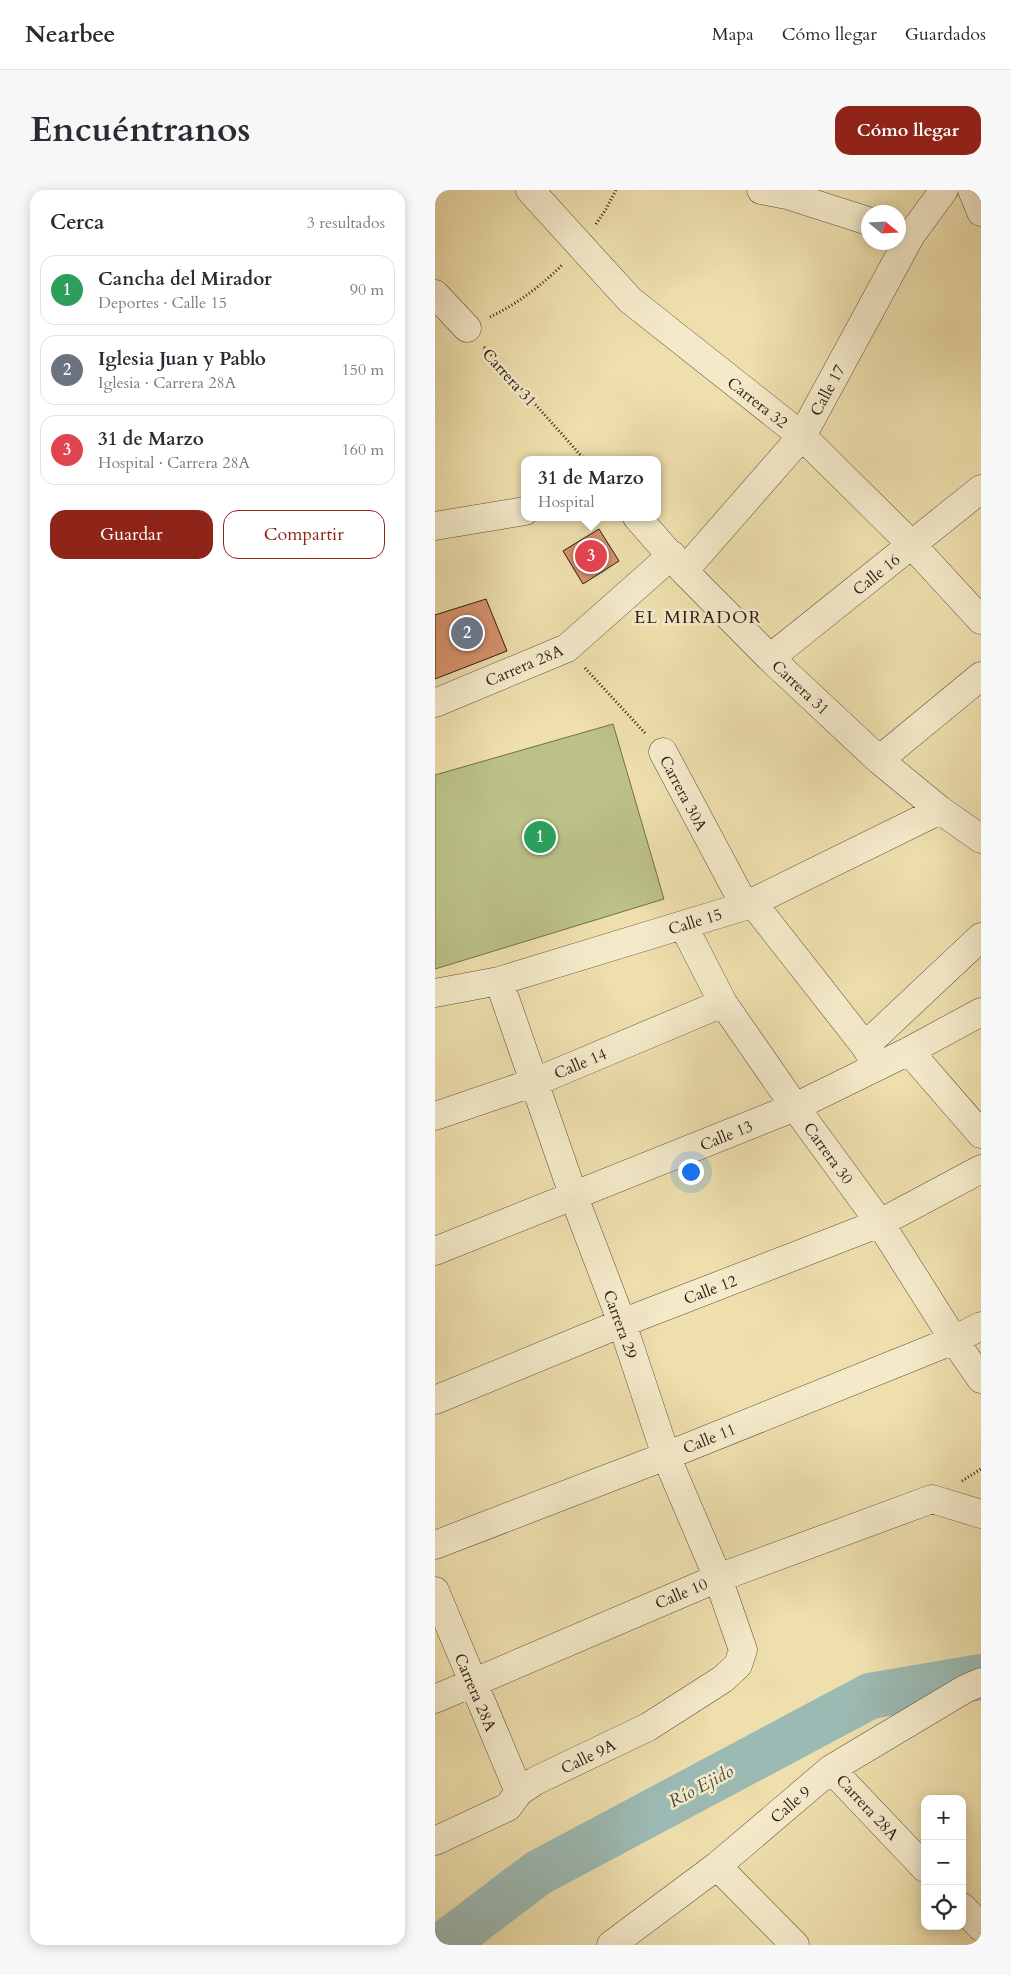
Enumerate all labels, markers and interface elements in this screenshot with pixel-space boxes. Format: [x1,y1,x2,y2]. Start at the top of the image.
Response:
text: Nearbee [25,18,115,51]
text: Mapa [712,22,754,47]
text: Cómo llegar [782,22,877,47]
text: Guardados [905,22,986,47]
text: Encuéntranos [30,106,251,154]
button: Cómo llegar [835,106,981,155]
north arrow [861,205,906,250]
text: Cerca [50,208,104,237]
text: 3 resultados [307,212,385,234]
text: Cancha del Mirador [98,266,272,292]
text: 1 [63,279,71,301]
text: 90 m [350,279,384,301]
text: Deportes · Calle 15 [98,292,227,314]
street label: Carrera 31 [477,344,541,412]
text: Iglesia Juan y Pablo [98,346,266,372]
text: 2 [63,359,71,381]
text: 150 m [342,359,384,381]
street label: Calle 17 [805,361,851,420]
text: Iglesia · Carrera 28A [98,372,236,394]
street label: Carrera 32 [722,372,792,433]
text: 31 de Marzo [98,426,204,452]
text: 3 [63,439,71,461]
text: 160 m [342,439,384,461]
text: Hospital · Carrera 28A [98,452,250,474]
popup [521,456,661,521]
text: 31 de Marzo [538,465,644,491]
text: Hospital [538,491,595,513]
button: Guardar [50,510,213,559]
button: Compartir [223,510,385,559]
pin: 3 [575,537,607,575]
street label: Calle 16 [848,549,905,601]
district label: EL MIRADOR [634,605,762,630]
pin: 2 [451,614,483,652]
street label: Carrera 28A [482,639,567,692]
street label: Carrera 31 [767,655,834,720]
street label: Carrera 30A [654,752,713,836]
pin: 1 [524,818,556,856]
street label: Calle 15 [666,903,725,941]
street label: Calle 14 [551,1043,610,1085]
street label: Calle 13 [697,1115,756,1156]
street label: Carrera 30 [798,1118,858,1189]
your location [678,1159,704,1185]
street label: Calle 12 [681,1270,740,1310]
street label: Carrera 29 [597,1287,643,1362]
street label: Calle 11 [680,1418,739,1459]
street label: Calle 10 [652,1573,711,1615]
street label: Carrera 28A [449,1650,502,1735]
street label: Calle 9A [557,1734,620,1780]
water label: Río Ejido [664,1759,738,1814]
street label: Carrera 28A [831,1770,904,1846]
street label: Calle 9 [766,1781,816,1828]
map controls [921,1795,966,1930]
button: + [921,1795,966,1840]
button: − [921,1840,966,1885]
button: locate [921,1885,966,1930]

